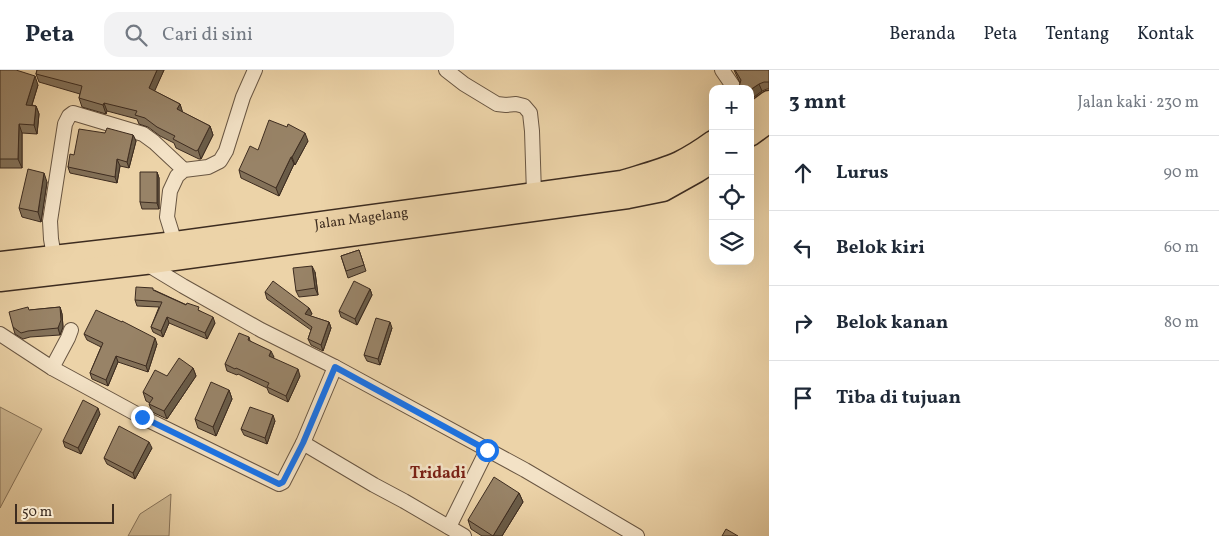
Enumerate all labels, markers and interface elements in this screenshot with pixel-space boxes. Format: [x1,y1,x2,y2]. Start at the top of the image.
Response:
search box [104,12,454,57]
text: Peta [25,18,74,52]
icon: search [122,21,150,49]
text: Cari di sini [162,22,253,48]
text: Beranda [889,22,955,47]
text: Peta [983,22,1017,47]
text: Tentang [1045,22,1109,47]
text: Kontak [1137,22,1194,47]
map controls [709,85,754,265]
button: + [709,85,754,130]
text: 3 mnt [789,88,846,117]
text: Jalan kaki · 230 m [1078,92,1199,114]
button: − [709,130,754,175]
icon: ahead [789,159,817,187]
text: Lurus [836,160,888,186]
text: 90 m [1163,162,1199,184]
button: locate [709,175,754,220]
street label: Jalan Magelang [313,203,409,235]
button: layers [709,220,754,265]
icon: left [789,234,817,262]
text: Belok kiri [836,235,925,261]
text: 60 m [1164,237,1199,259]
icon: right [789,309,817,337]
text: Belok kanan [836,310,948,336]
text: 80 m [1164,312,1199,334]
icon: arrive [789,384,817,412]
text: Tiba di tujuan [836,385,961,411]
route end [131,406,154,429]
route start [476,439,499,462]
district label: Tridadi [410,463,466,485]
scale bar [15,501,114,524]
text: 50 m [22,503,52,522]

